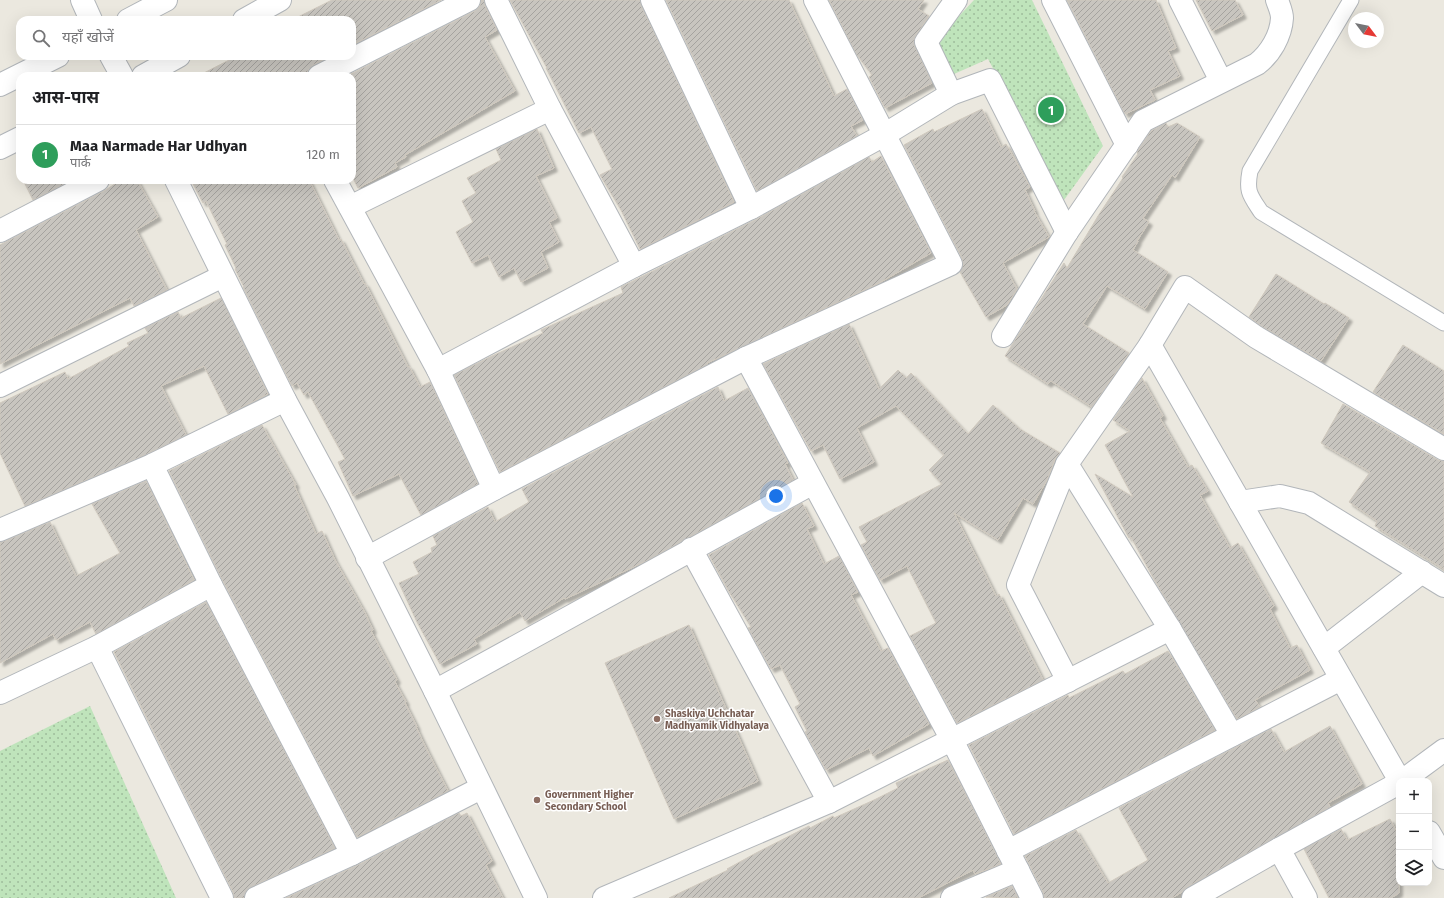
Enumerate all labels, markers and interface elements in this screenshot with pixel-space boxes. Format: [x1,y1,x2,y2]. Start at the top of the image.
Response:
north arrow [1348,12,1384,48]
search box [16,16,356,60]
icon: search [30,27,52,49]
text: यहाँ खोजें [62,28,114,46]
text: आस-पास [32,87,99,108]
pin: 1 [1038,95,1064,125]
text: Maa Narmade Har Udhyan [70,137,247,155]
text: 1 [42,147,48,162]
text: 120 m [306,147,340,162]
text: पार्क [70,155,91,170]
your location [766,486,786,506]
place label: Shaskiya Uchchatar Madhyamik Vidhyalaya [665,708,769,732]
marker: Shaskiya Uchchatar Madhyamik Vidhyalaya [652,714,662,724]
map controls [1396,778,1432,886]
button: + [1396,778,1432,814]
place label: Government Higher Secondary School [545,789,635,813]
marker: Government Higher Secondary School [532,795,542,805]
button: − [1396,814,1432,850]
button: layers [1396,850,1432,886]

